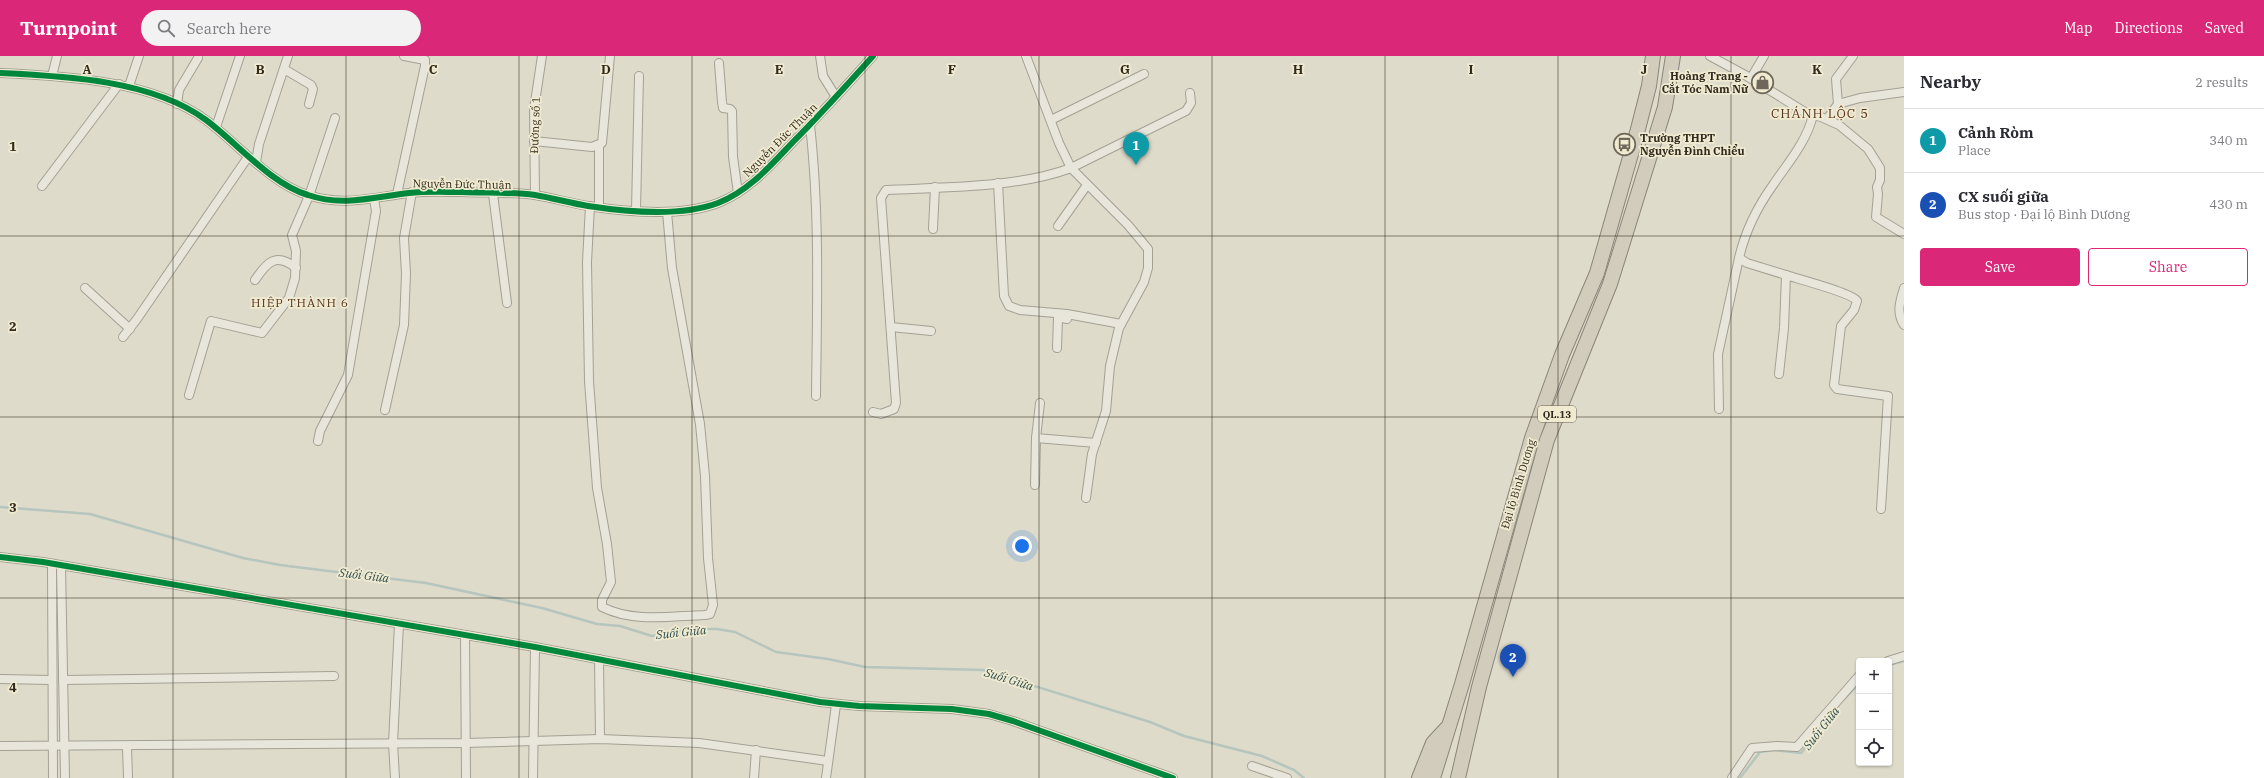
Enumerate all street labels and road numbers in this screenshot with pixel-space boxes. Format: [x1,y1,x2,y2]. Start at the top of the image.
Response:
street label: Đường số 1 [527,96,543,154]
street label: Nguyễn Đức Thuận [740,100,820,180]
street label: Nguyễn Đức Thuận [412,176,512,192]
road number: QL.13 [1538,406,1576,422]
street label: Đại lộ Bình Dương [1498,438,1538,530]

